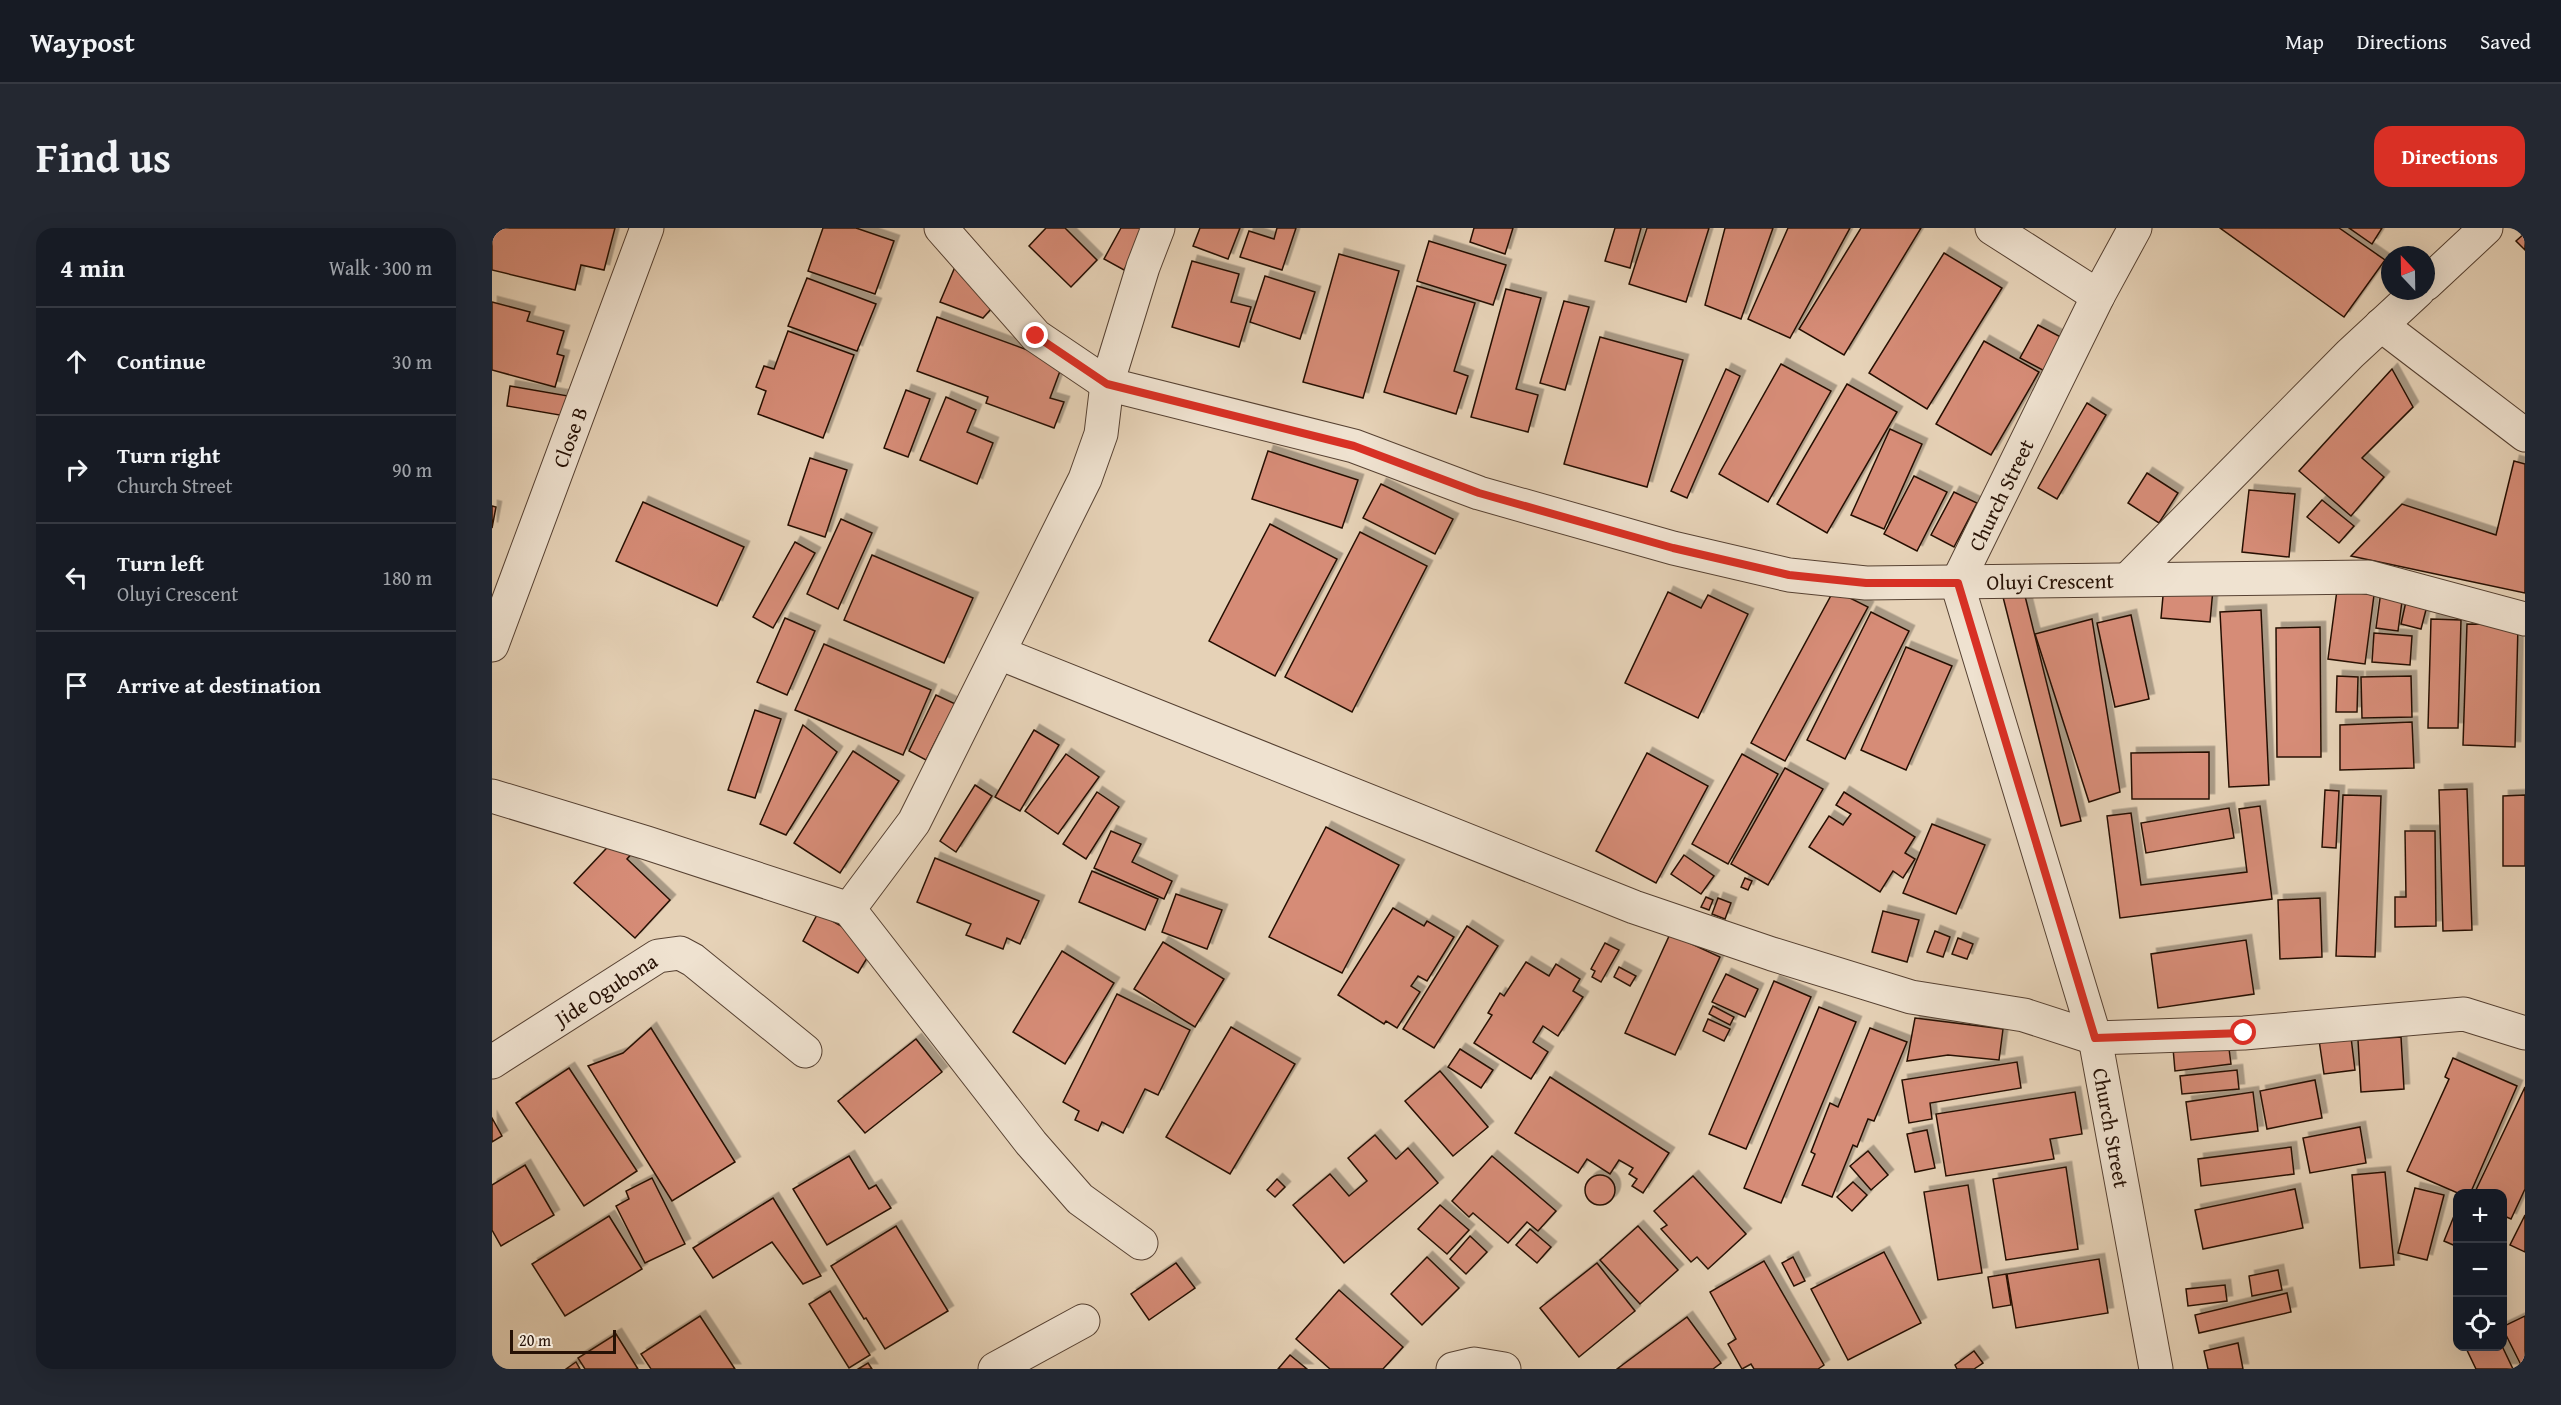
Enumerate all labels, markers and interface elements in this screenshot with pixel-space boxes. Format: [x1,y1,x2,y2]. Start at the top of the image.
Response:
text: Waypost [30,21,135,62]
text: Map [2285,26,2324,57]
text: Directions [2357,26,2447,57]
text: Saved [2480,26,2531,57]
text: Find us [36,126,171,187]
button: Directions [2374,126,2525,187]
north arrow [2381,246,2435,300]
text: 4 min [60,248,125,287]
text: Walk · 300 m [329,253,432,282]
route end [1022,322,1048,348]
icon: ahead [60,345,93,378]
text: Continue [117,345,206,377]
text: 30 m [392,347,432,376]
street label: Close B [544,402,595,472]
street label: Church Street [1960,433,2042,556]
text: Turn right [117,439,220,471]
icon: right [60,453,93,486]
text: 90 m [392,455,432,484]
text: Church Street [117,471,233,500]
text: Turn left [117,547,204,579]
icon: left [60,561,93,594]
text: 180 m [382,563,432,592]
street label: Oluyi Crescent [1986,565,2115,597]
text: Oluyi Crescent [117,579,238,608]
icon: arrive [60,669,93,702]
text: Arrive at destination [117,669,321,701]
street label: Jide Ogubona [546,945,663,1035]
route start [2230,1019,2256,1045]
street label: Church Street [2085,1065,2138,1191]
map controls [2453,1189,2507,1351]
button: + [2453,1189,2507,1243]
button: − [2453,1243,2507,1297]
button: locate [2453,1297,2507,1351]
scale bar [510,1327,616,1354]
text: 20 m [519,1328,551,1352]

